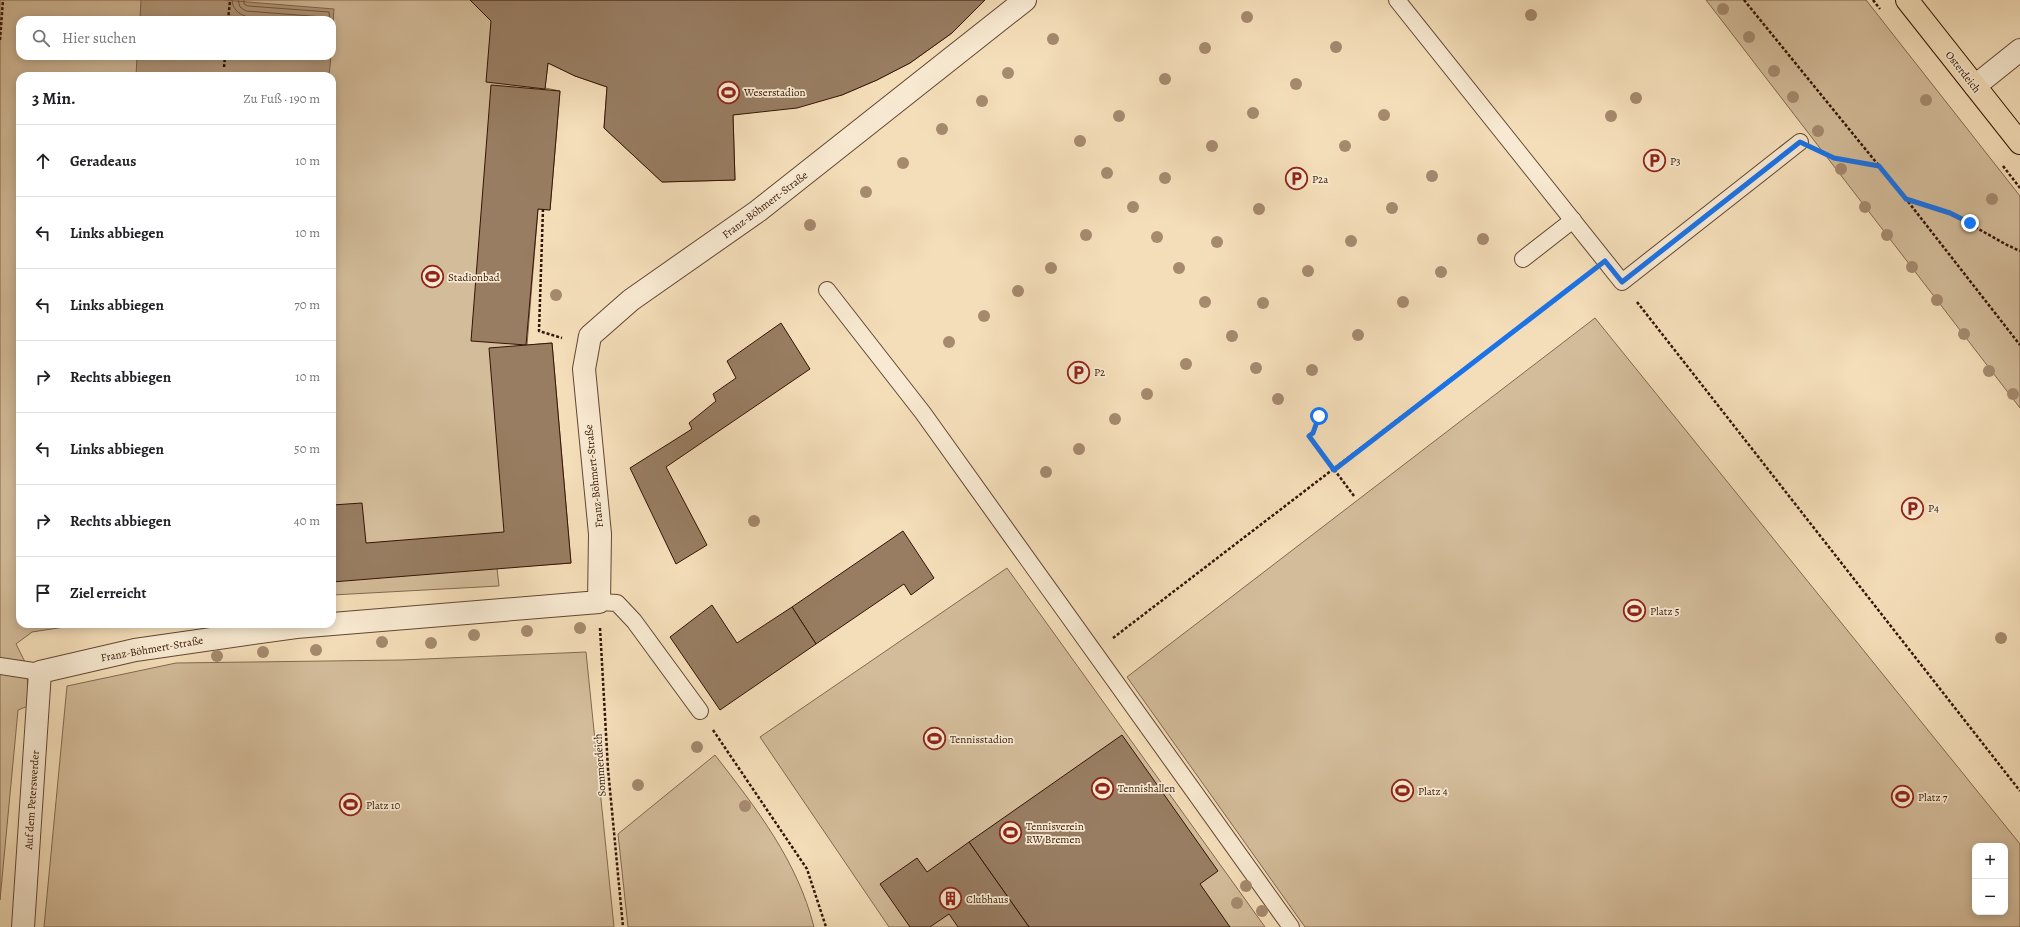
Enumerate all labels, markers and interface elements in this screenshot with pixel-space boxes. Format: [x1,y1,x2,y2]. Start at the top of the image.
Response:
search box [16,16,336,60]
icon: search [30,27,52,49]
text: Hier suchen [62,28,136,48]
street label: Osterdeich [1942,48,1984,96]
sports icon: Weserstadion [715,79,741,105]
place label: Weserstadion [743,85,806,100]
text: 3 Min. [32,87,76,110]
text: Zu Fuß · 190 m [243,90,320,107]
parking icon: P3 [1642,148,1668,174]
icon: ahead [32,150,54,172]
text: Geradeaus [70,151,136,171]
text: 10 m [295,152,320,169]
place label: P3 [1670,154,1681,169]
parking icon: P2a [1284,166,1310,192]
street label: Franz-Böhmert-Straße [719,168,811,242]
place label: P2a [1312,172,1329,187]
route end [1961,214,1979,232]
icon: left [32,222,54,244]
text: Links abbiegen [70,223,164,243]
text: 10 m [295,224,320,241]
sports icon: Stadionbad [419,264,445,290]
place label: Stadionbad [448,270,500,285]
icon: left [32,294,54,316]
text: Links abbiegen [70,295,164,315]
text: 70 m [294,296,320,313]
parking icon: P2 [1065,359,1091,385]
place label: P2 [1094,365,1105,380]
icon: right [32,366,54,388]
text: Rechts abbiegen [70,367,171,387]
text: 10 m [295,368,320,385]
route start [1310,407,1328,425]
street label: Franz-Böhmert-Straße [581,424,607,528]
icon: left [32,438,54,460]
text: Links abbiegen [70,439,164,459]
text: 50 m [294,440,320,457]
parking icon: P4 [1900,495,1926,521]
place label: P4 [1928,501,1939,516]
icon: right [32,510,54,532]
text: Rechts abbiegen [70,511,171,531]
text: 40 m [294,512,320,529]
icon: arrive [32,582,54,604]
text: Ziel erreicht [70,583,146,603]
sports icon: Platz 5 [1622,598,1648,624]
place label: Platz 5 [1650,604,1680,619]
street label: Franz-Böhmert-Straße [100,633,204,665]
sports icon: Tennisstadion [922,726,948,752]
place label: Tennisstadion [950,732,1014,747]
street label: Sommerdeich [590,733,610,797]
street label: Auf dem Peterswerder [21,750,43,851]
sports icon: Tennishallen [1090,775,1116,801]
sports icon: Platz 4 [1390,778,1416,804]
place label: Tennishallen [1118,781,1175,796]
place label: Platz 4 [1418,784,1448,799]
sports icon: Platz 7 [1890,784,1916,810]
place label: Platz 7 [1918,790,1948,805]
sports icon: Platz 10 [338,792,364,818]
place label: Platz 10 [366,798,401,813]
sports icon: Tennisverein RW Bremen [997,819,1023,845]
place label: Tennisverein RW Bremen [1026,819,1084,847]
map controls [1972,843,2008,915]
button: + [1972,843,2008,879]
button: − [1972,879,2008,915]
building icon: Clubhaus [937,886,963,912]
place label: Clubhaus [966,892,1008,907]

